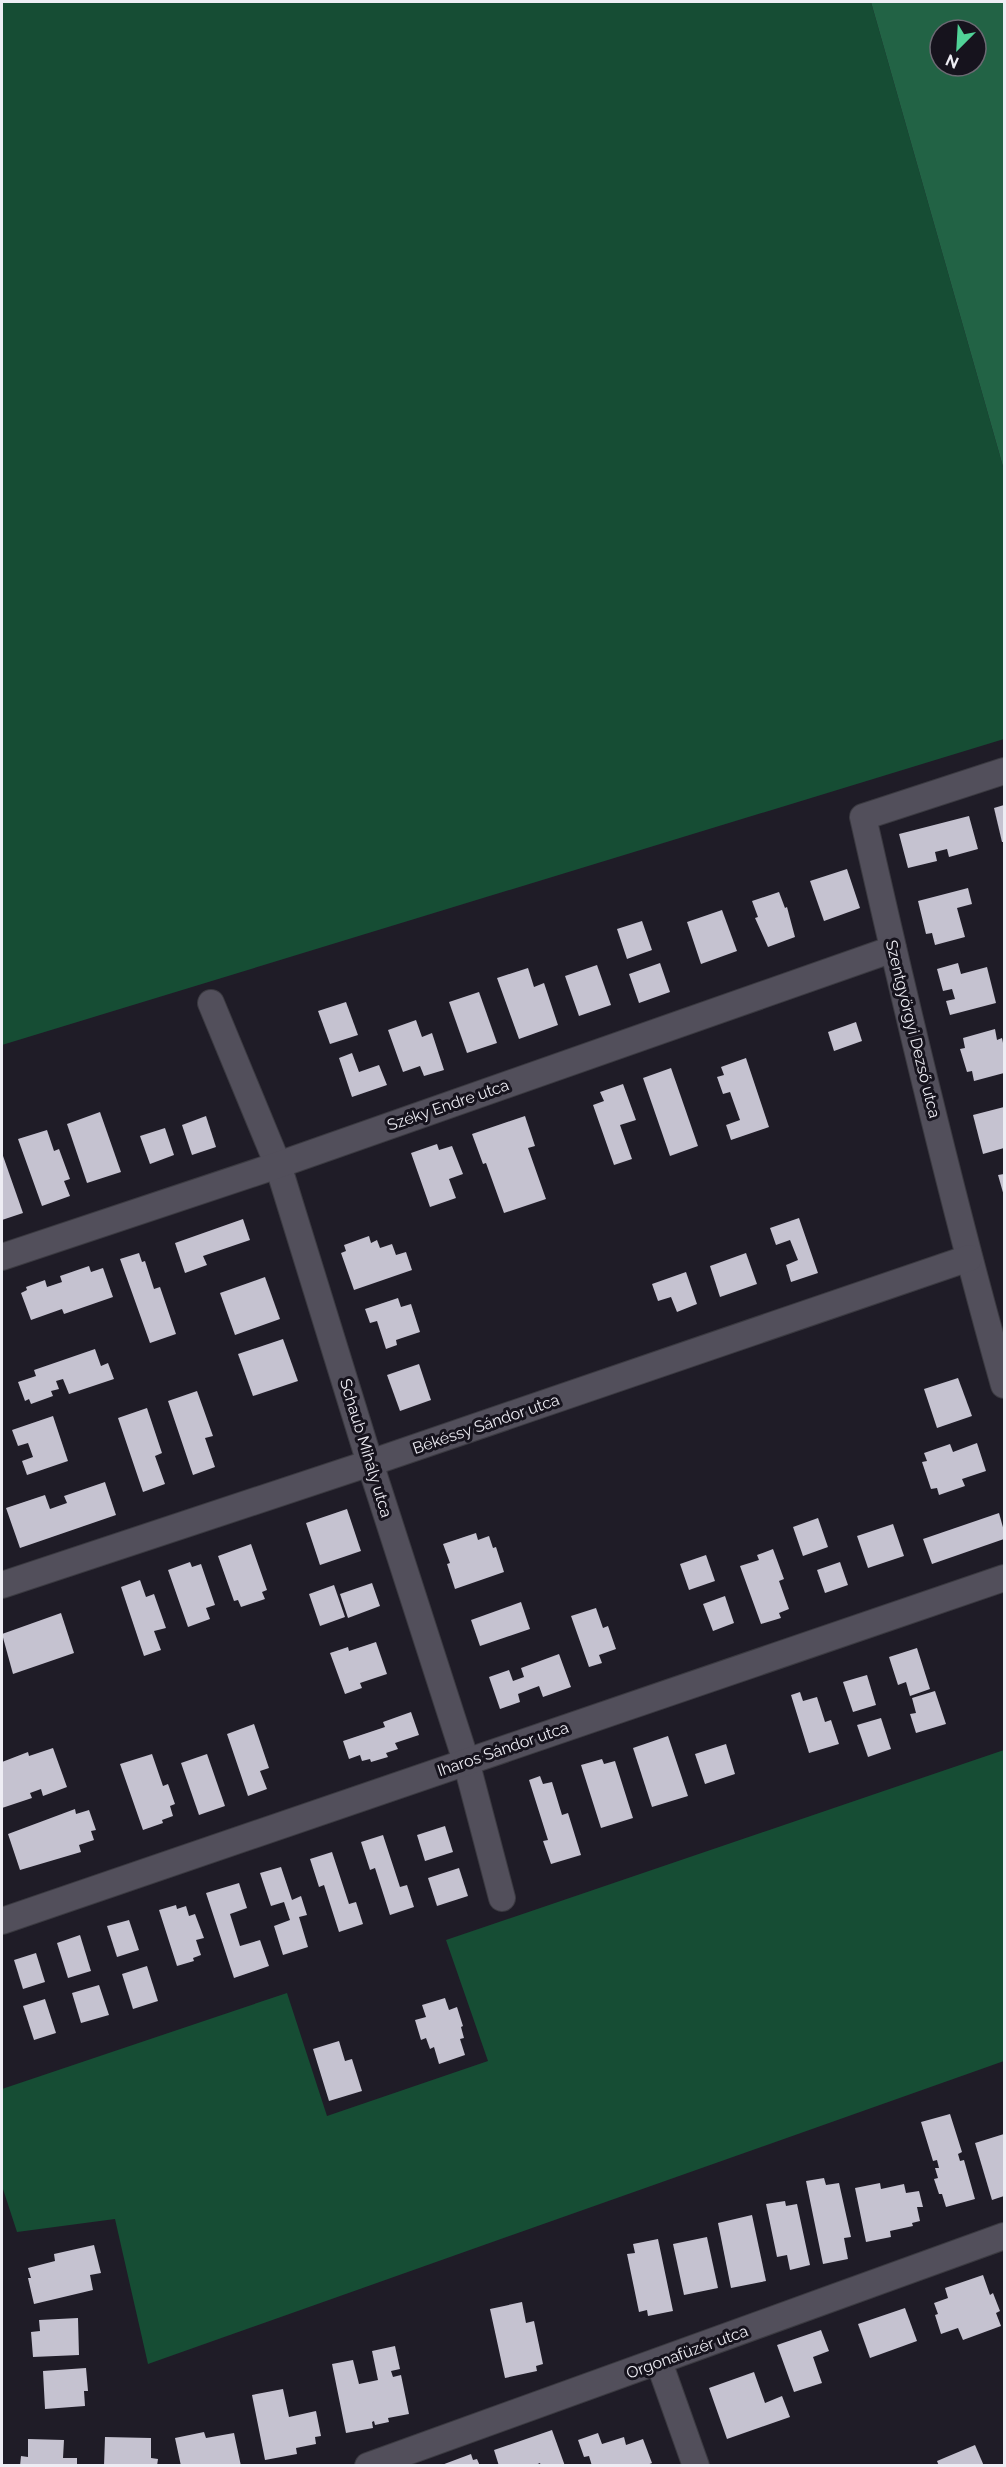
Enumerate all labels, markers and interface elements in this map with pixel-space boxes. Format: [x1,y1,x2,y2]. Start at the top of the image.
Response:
north arrow [928,18,988,78]
text: N [943,50,962,72]
street label: Szentgyörgyi Dezső utca [882,938,944,1120]
street label: Széky Endre utca [385,1075,511,1135]
street label: Schaub Mihály utca [336,1376,396,1520]
street label: Békéssy Sándor utca [410,1390,562,1458]
street label: Iharos Sándor utca [435,1718,571,1780]
street label: Orgonafüzér utca [624,2321,750,2383]

